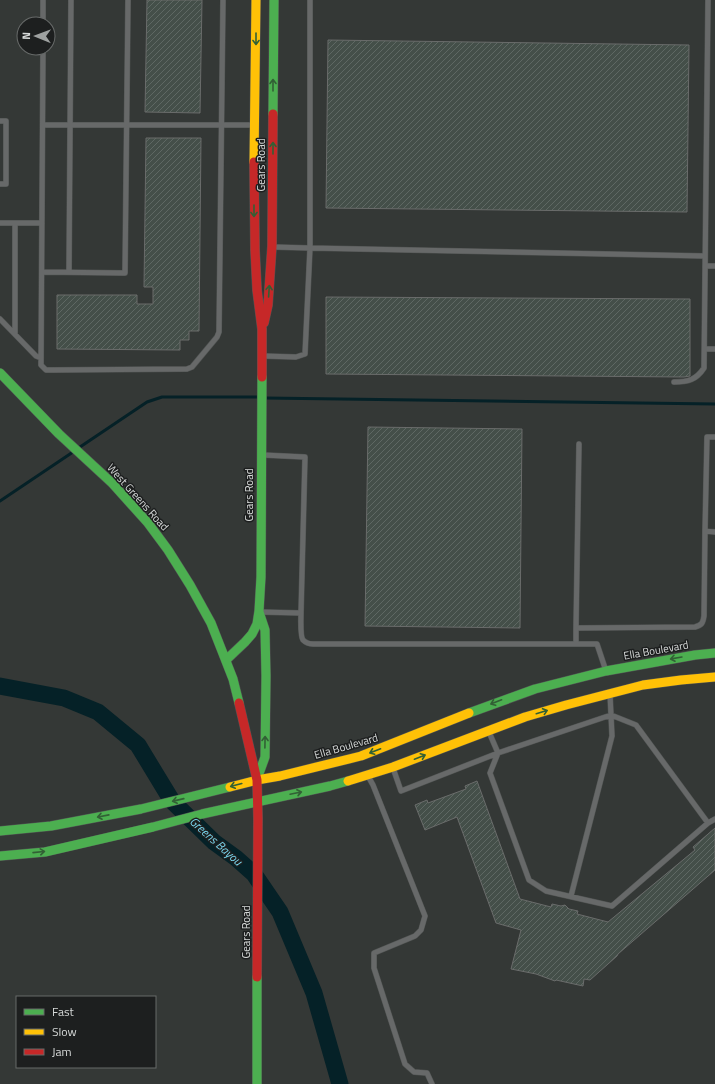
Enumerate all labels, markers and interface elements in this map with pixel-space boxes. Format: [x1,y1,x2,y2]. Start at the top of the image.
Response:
north arrow [16,16,56,56]
text: N [18,32,34,40]
one-way arrow [252,32,259,45]
one-way arrow [269,79,277,92]
street label: Gears Road [253,138,269,192]
one-way arrow [269,142,277,155]
one-way arrow [250,204,258,217]
one-way arrow [266,285,273,298]
street label: West Greens Road [104,460,173,534]
street label: Gears Road [241,468,257,522]
street label: Ella Boulevard [622,636,690,664]
one-way arrow [670,655,683,663]
one-way arrow [490,699,502,707]
one-way arrow [536,708,549,715]
street label: Ella Boulevard [312,729,380,763]
one-way arrow [261,736,269,749]
one-way arrow [370,747,382,755]
one-way arrow [414,752,426,760]
one-way arrow [230,782,243,790]
one-way arrow [289,789,302,797]
one-way arrow [172,796,185,804]
water label: Greens Bayou [185,812,247,871]
one-way arrow [97,813,110,821]
one-way arrow [32,848,45,856]
street label: Gears Road [238,905,254,959]
legend [16,996,156,1068]
text: Fast [52,1002,75,1021]
text: Slow [52,1022,77,1041]
text: Jam [52,1042,72,1061]

